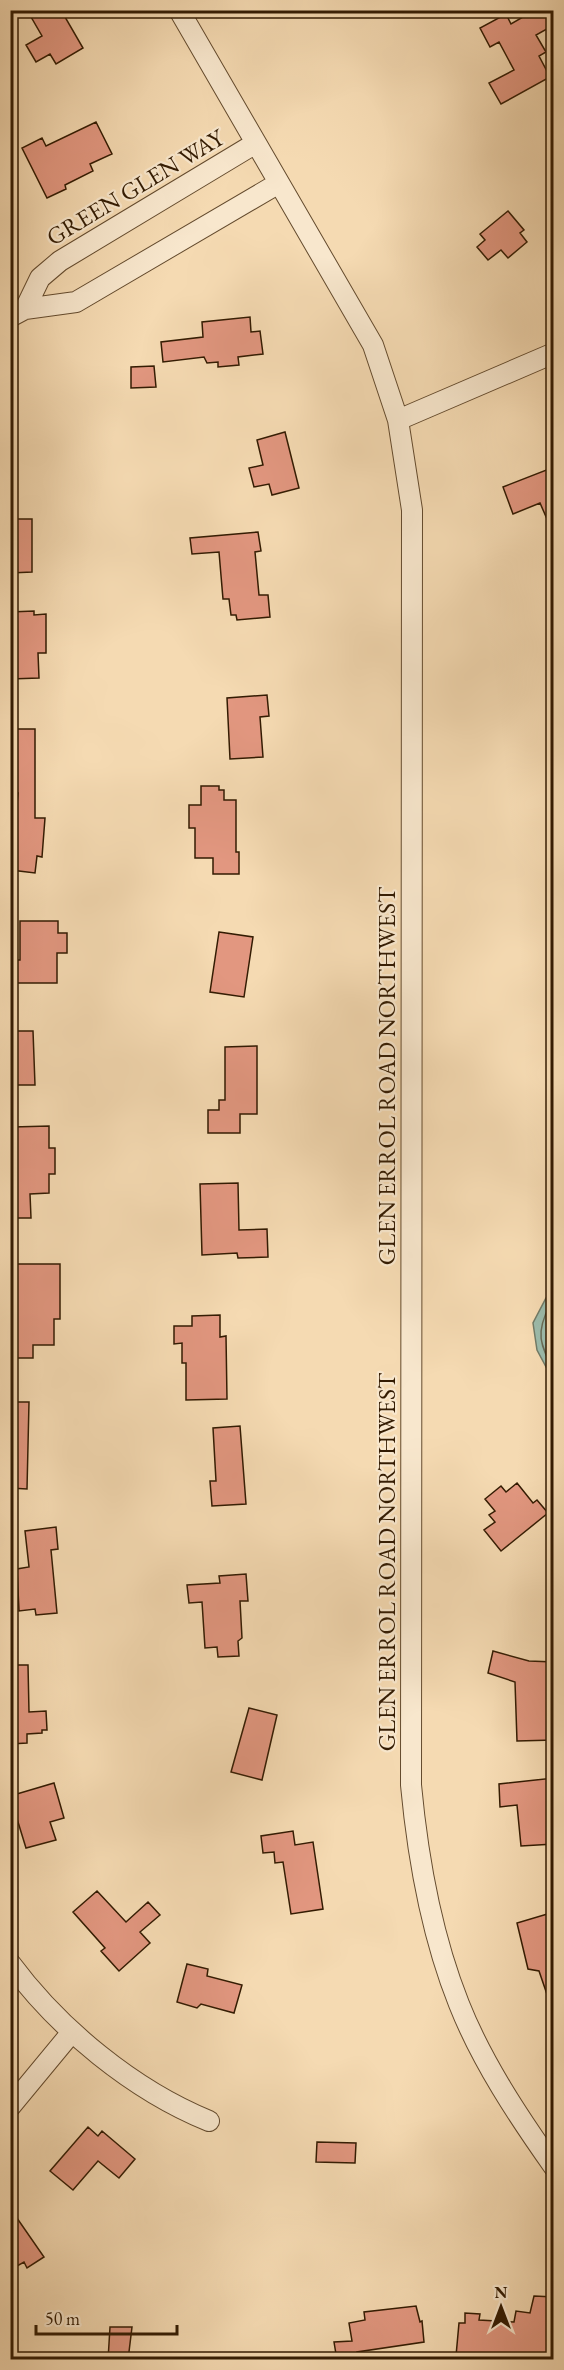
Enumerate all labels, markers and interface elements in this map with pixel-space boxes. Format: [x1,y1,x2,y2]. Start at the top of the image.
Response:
street label: GREEN GLEN WAY [40,121,230,252]
street label: GLEN ERROL ROAD NORTHWEST [371,886,402,1265]
street label: GLEN ERROL ROAD NORTHWEST [371,1372,402,1751]
north arrow [471,2277,531,2337]
text: N [495,2282,508,2303]
scale bar [36,2298,177,2336]
text: 50 m [45,2307,80,2330]

